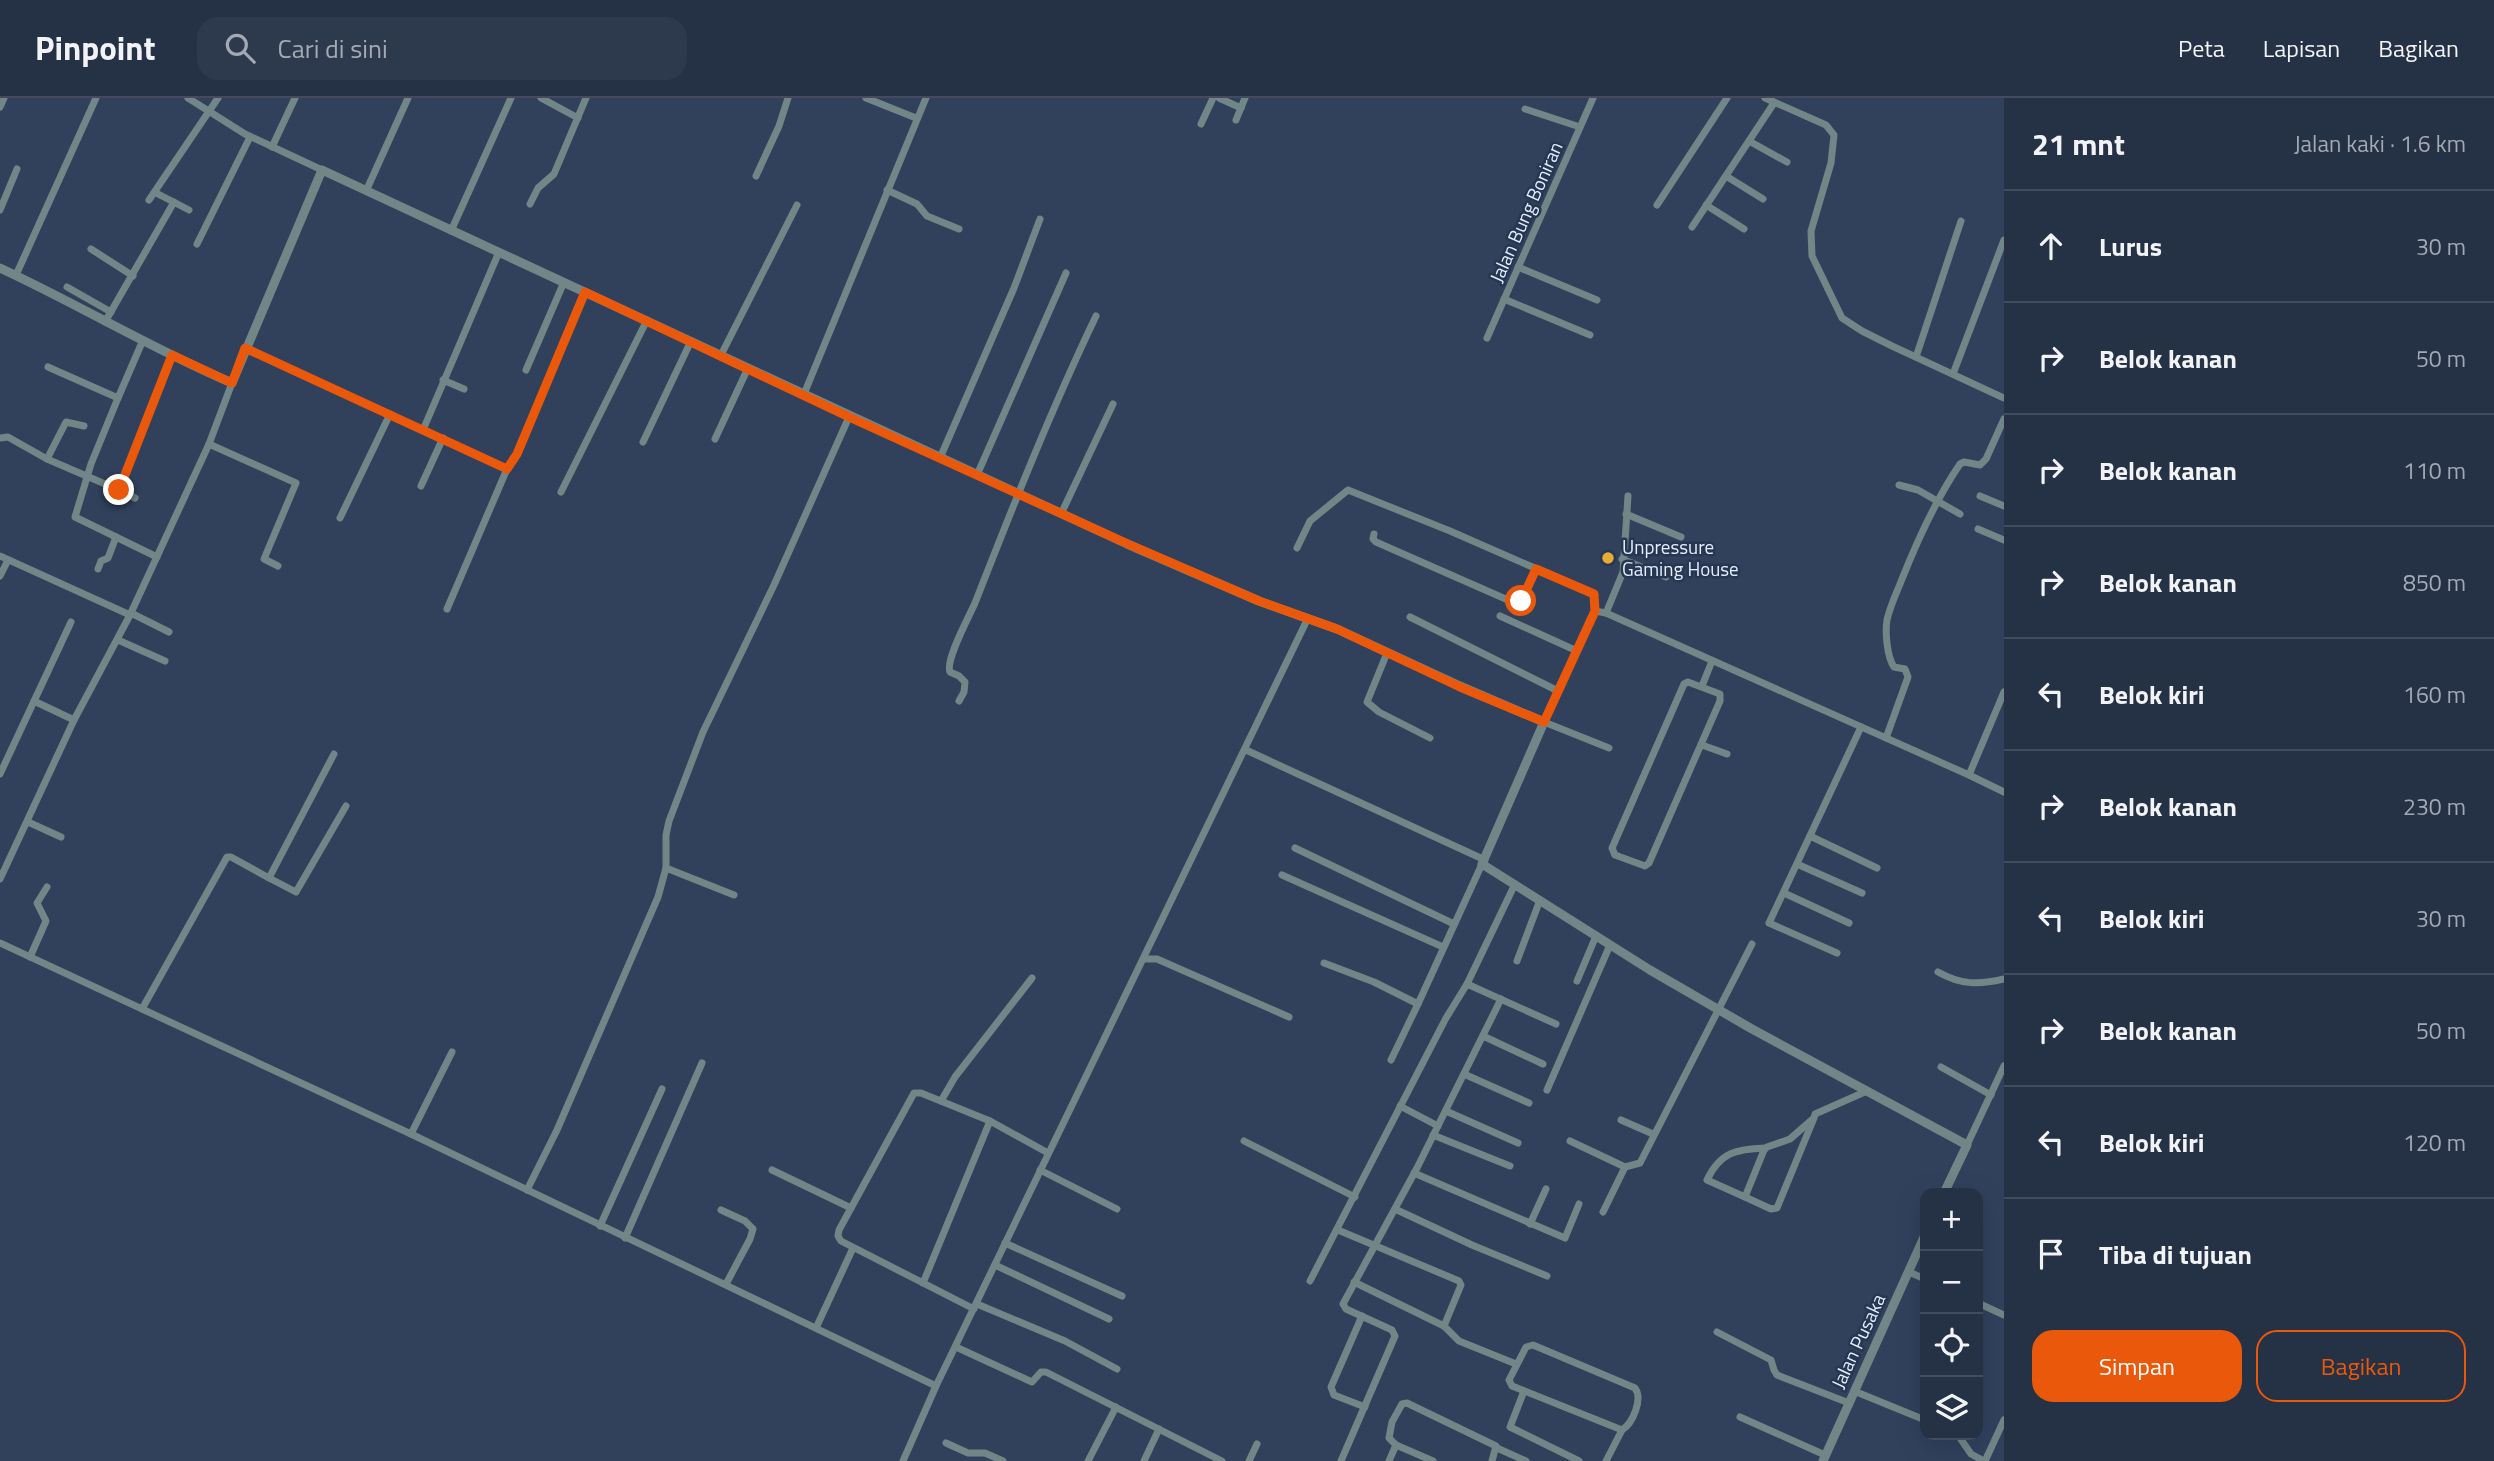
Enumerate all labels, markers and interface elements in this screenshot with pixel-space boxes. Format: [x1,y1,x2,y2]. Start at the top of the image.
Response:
search box [197,17,687,80]
text: Pinpoint [35,23,155,73]
icon: search [221,29,259,67]
text: Cari di sini [277,29,388,68]
text: Peta [2178,30,2225,66]
text: Lapisan [2263,30,2340,66]
text: Bagikan [2378,30,2459,66]
text: 21 mnt [2032,121,2125,167]
text: Jalan kaki · 1.6 km [2294,126,2466,161]
street label: Jalan Bung Boniran [1481,137,1570,287]
icon: ahead [2032,227,2070,265]
text: Lurus [2099,227,2162,266]
text: 30 m [2416,229,2466,264]
icon: right [2032,339,2070,377]
text: Belok kanan [2099,339,2237,378]
text: 50 m [2416,341,2466,376]
icon: right [2032,451,2070,489]
text: Belok kanan [2099,451,2237,490]
text: 110 m [2403,453,2466,488]
route end [103,474,134,505]
place label: Unpressure Gaming House [1622,532,1739,583]
marker: Unpressure Gaming House [1600,550,1616,566]
icon: right [2032,563,2070,601]
text: Belok kanan [2099,563,2237,602]
text: 850 m [2403,565,2466,600]
route start [1505,585,1536,616]
icon: left [2032,675,2070,713]
text: Belok kiri [2099,675,2205,714]
text: 160 m [2403,677,2466,712]
icon: right [2032,787,2070,825]
text: Belok kanan [2099,787,2237,826]
text: 230 m [2403,789,2466,824]
icon: left [2032,899,2070,937]
text: Belok kiri [2099,899,2205,938]
text: 30 m [2416,901,2466,936]
icon: right [2032,1011,2070,1049]
text: Belok kanan [2099,1011,2237,1050]
text: 50 m [2416,1013,2466,1048]
icon: left [2032,1123,2070,1161]
text: Belok kiri [2099,1123,2205,1162]
text: 120 m [2403,1125,2466,1160]
map controls [1920,1188,1983,1440]
button: + [1920,1188,1983,1251]
icon: arrive [2032,1235,2070,1273]
text: Tiba di tujuan [2099,1235,2252,1274]
button: − [1920,1251,1983,1314]
street label: Jalan Pusaka [1823,1288,1892,1393]
button: locate [1920,1314,1983,1377]
button: Simpan [2032,1330,2242,1402]
button: Bagikan [2256,1330,2466,1402]
button: layers [1920,1377,1983,1440]

